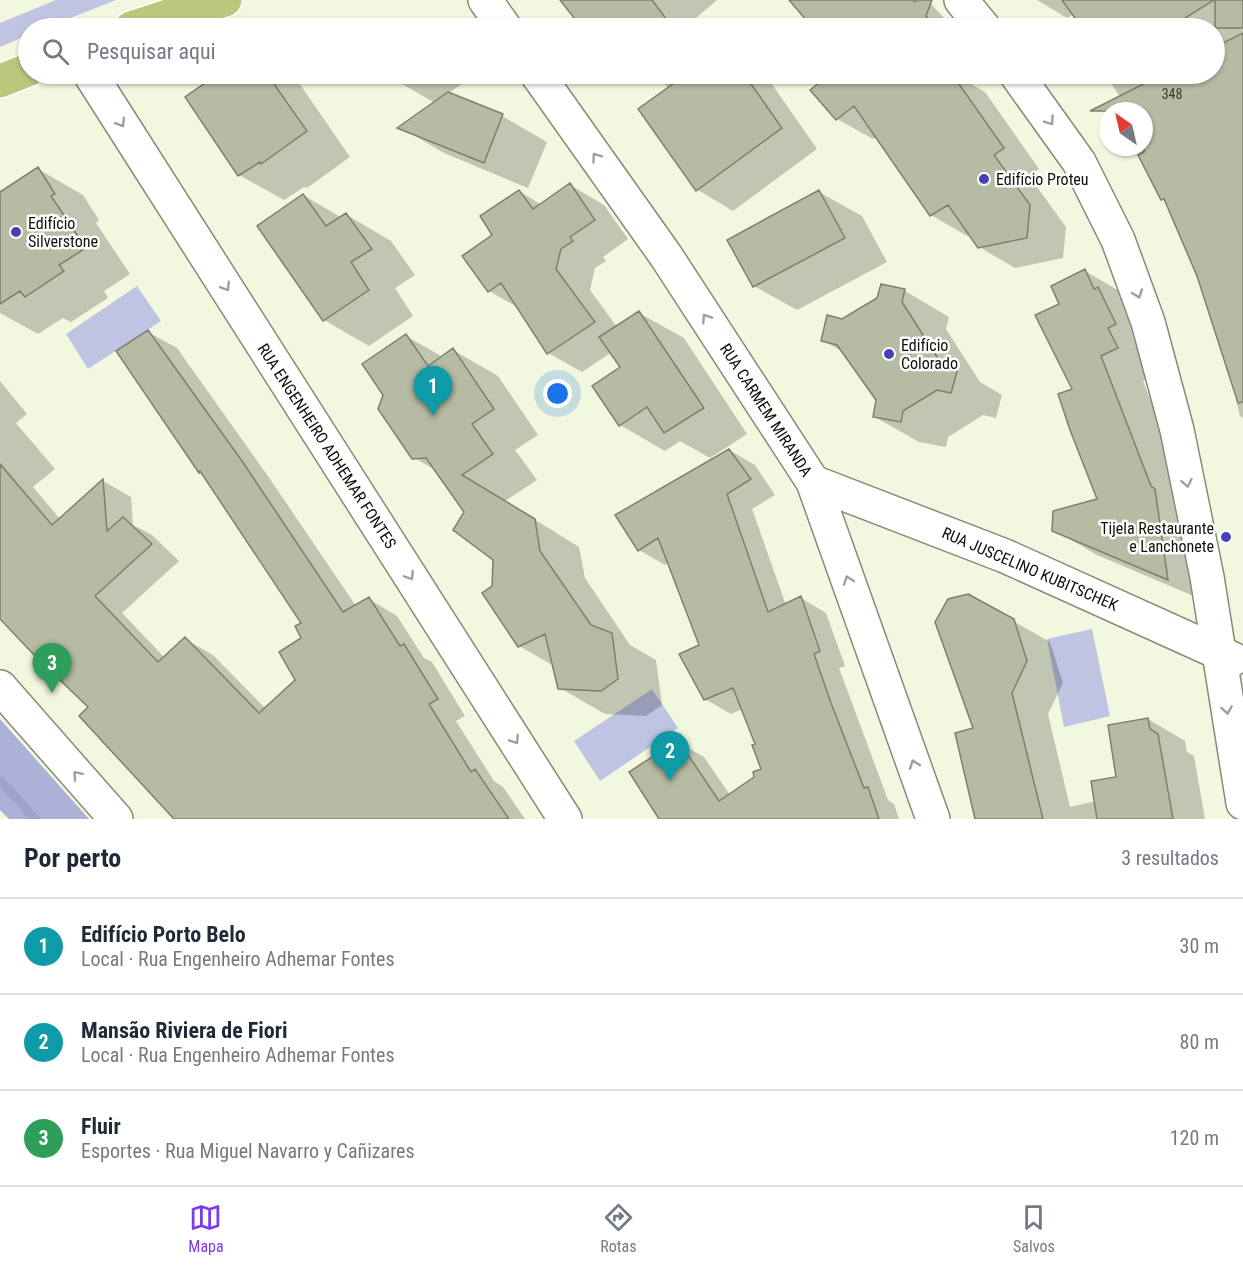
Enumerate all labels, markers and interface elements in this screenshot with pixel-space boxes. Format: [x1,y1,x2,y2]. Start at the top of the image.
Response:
search box [18,18,1225,84]
icon: search [39,35,72,68]
text: Pesquisar aqui [87,39,216,64]
house number: 348 [1162,86,1182,102]
north arrow [1099,102,1153,156]
one-way arrow [1043,115,1054,126]
one-way arrow [114,117,126,127]
one-way arrow [592,153,603,164]
place label: Edifício Proteu [996,170,1089,189]
marker: Edifício Proteu [977,172,991,186]
place label: Edifício Silverstone [28,214,98,251]
marker: Edifício Silverstone [9,225,23,239]
one-way arrow [218,281,229,292]
one-way arrow [1130,289,1143,299]
one-way arrow [702,314,714,324]
place label: Edifício Colorado [901,336,958,373]
street label: RUA ENGENHEIRO ADHEMAR FONTES [254,340,400,552]
street label: RUA CARMEM MIRANDA [716,340,816,480]
marker: Edifício Colorado [882,347,896,361]
pin: 1 [414,366,452,416]
your location [543,379,572,408]
one-way arrow [1180,478,1193,488]
place label: Tijela Restaurante e Lanchonete [1100,519,1214,556]
street label: RUA JUSCELINO KUBITSCHEK [939,523,1121,615]
marker: Tijela Restaurante e Lanchonete [1219,530,1233,544]
one-way arrow [402,570,414,580]
one-way arrow [843,575,856,586]
pin: 3 [32,644,72,693]
one-way arrow [1221,705,1233,714]
pin: 2 [650,732,690,781]
one-way arrow [507,734,519,744]
one-way arrow [908,759,921,770]
one-way arrow [73,771,84,782]
text: Por perto [24,843,121,873]
text: 3 resultados [1121,846,1219,870]
text: Edifício Porto Belo [81,922,246,947]
text: 1 [38,934,49,958]
text: 30 m [1180,934,1219,958]
text: Local · Rua Engenheiro Adhemar Fontes [81,947,395,971]
text: Mansão Riviera de Fiori [81,1018,288,1043]
text: 2 [38,1030,49,1054]
text: 80 m [1180,1030,1219,1054]
text: Local · Rua Engenheiro Adhemar Fontes [81,1043,395,1067]
text: Fluir [81,1114,121,1139]
text: 3 [38,1126,49,1150]
text: 120 m [1170,1126,1219,1150]
text: Esportes · Rua Miguel Navarro y Cañizares [81,1139,415,1163]
tab: Mapa [188,1201,224,1256]
tab: Rotas [600,1201,636,1256]
tab: Salvos [1013,1201,1055,1256]

